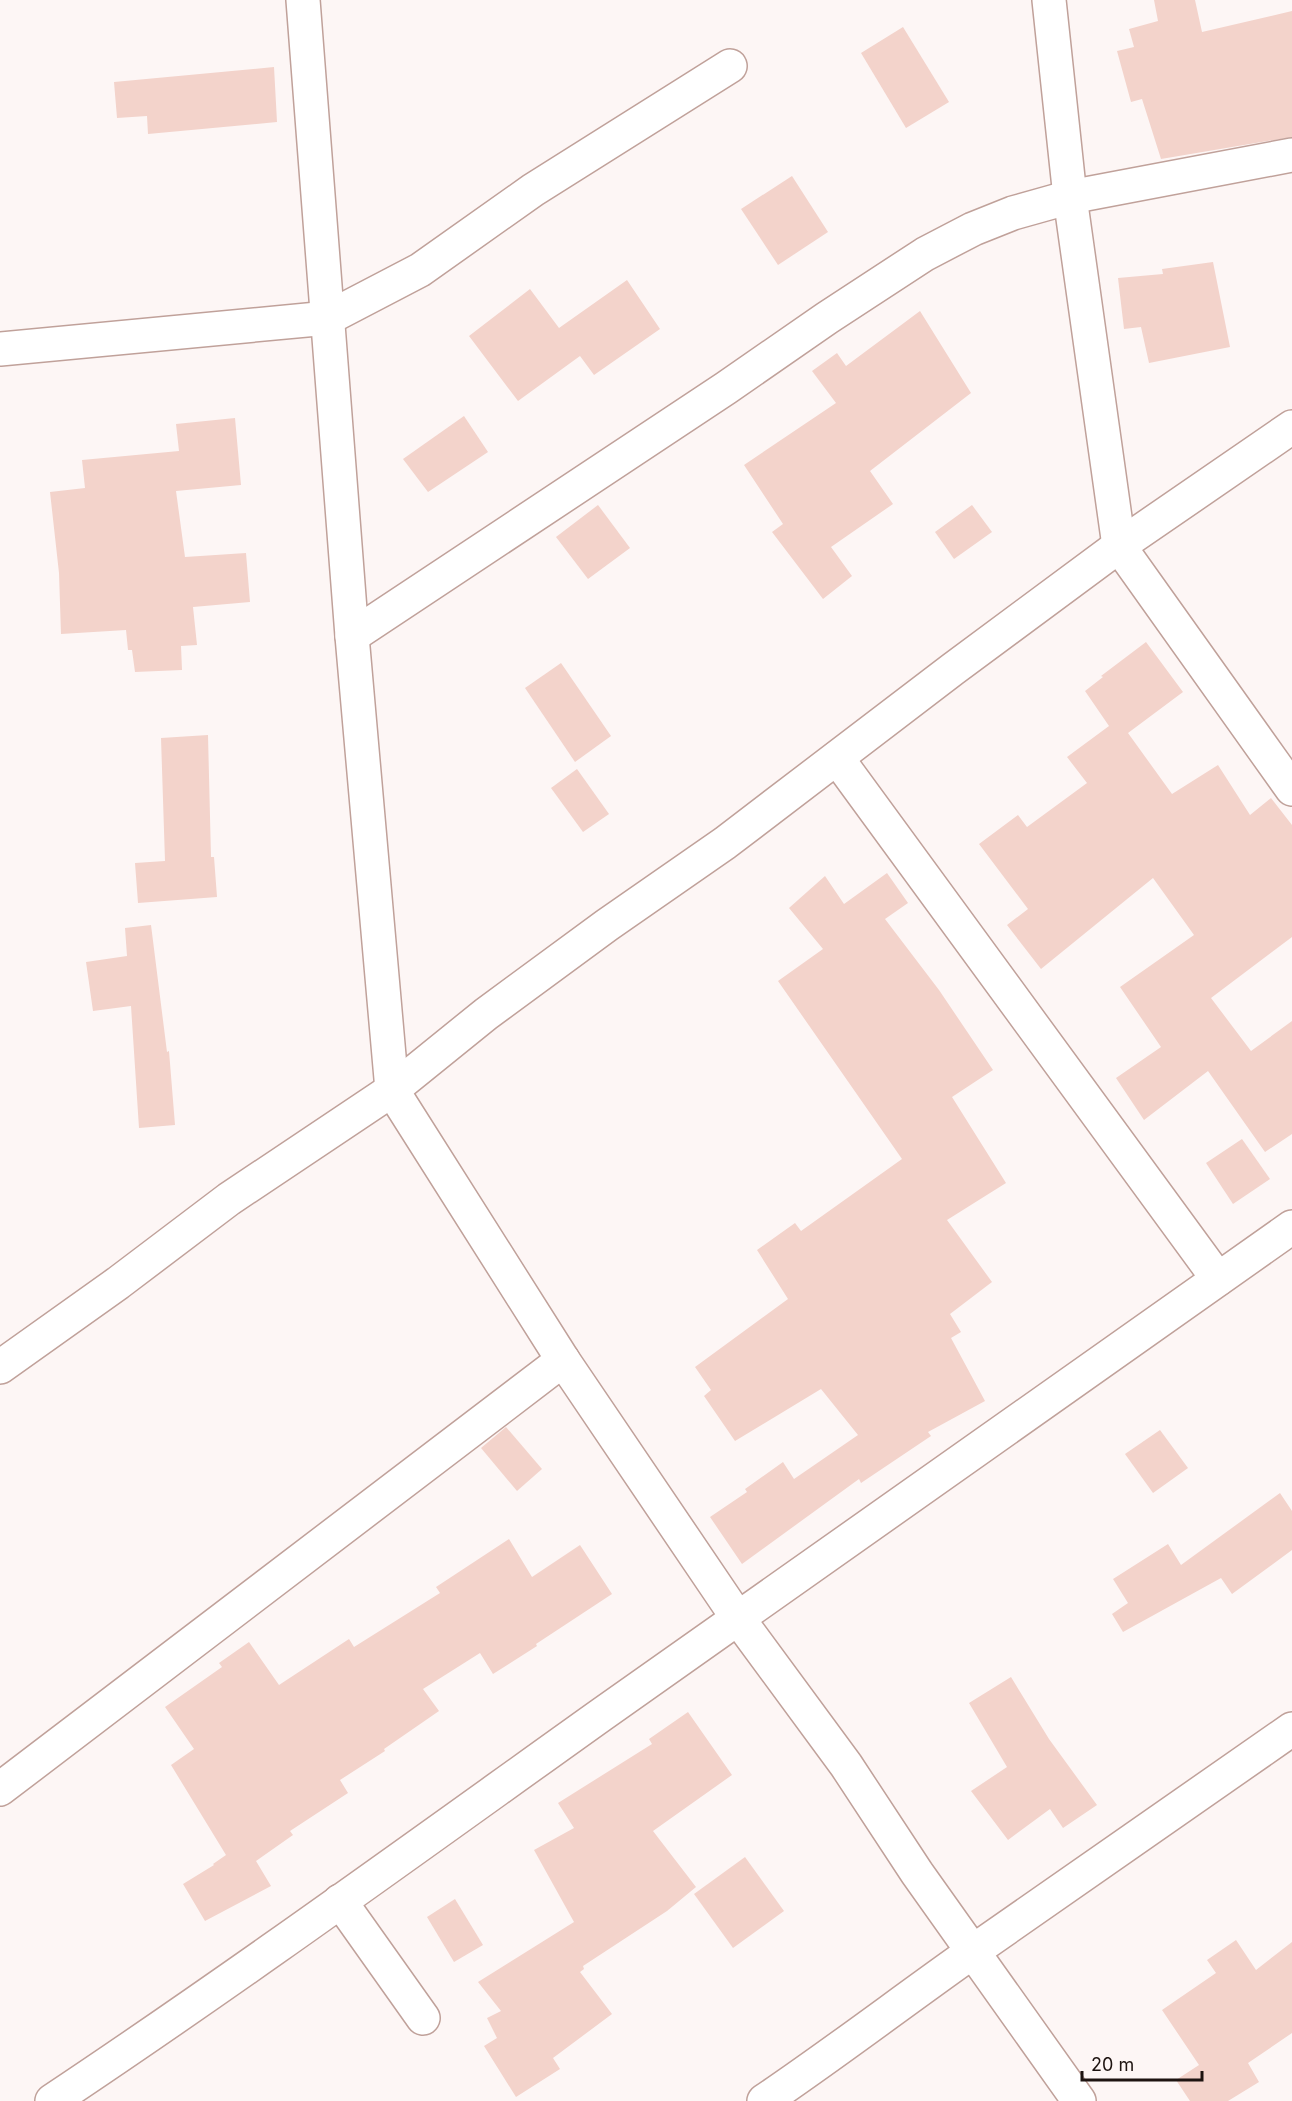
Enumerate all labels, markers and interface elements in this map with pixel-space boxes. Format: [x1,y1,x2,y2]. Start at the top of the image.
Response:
scale bar [1082,2044,1202,2082]
text: 20 m [1091,2054,1134,2075]

